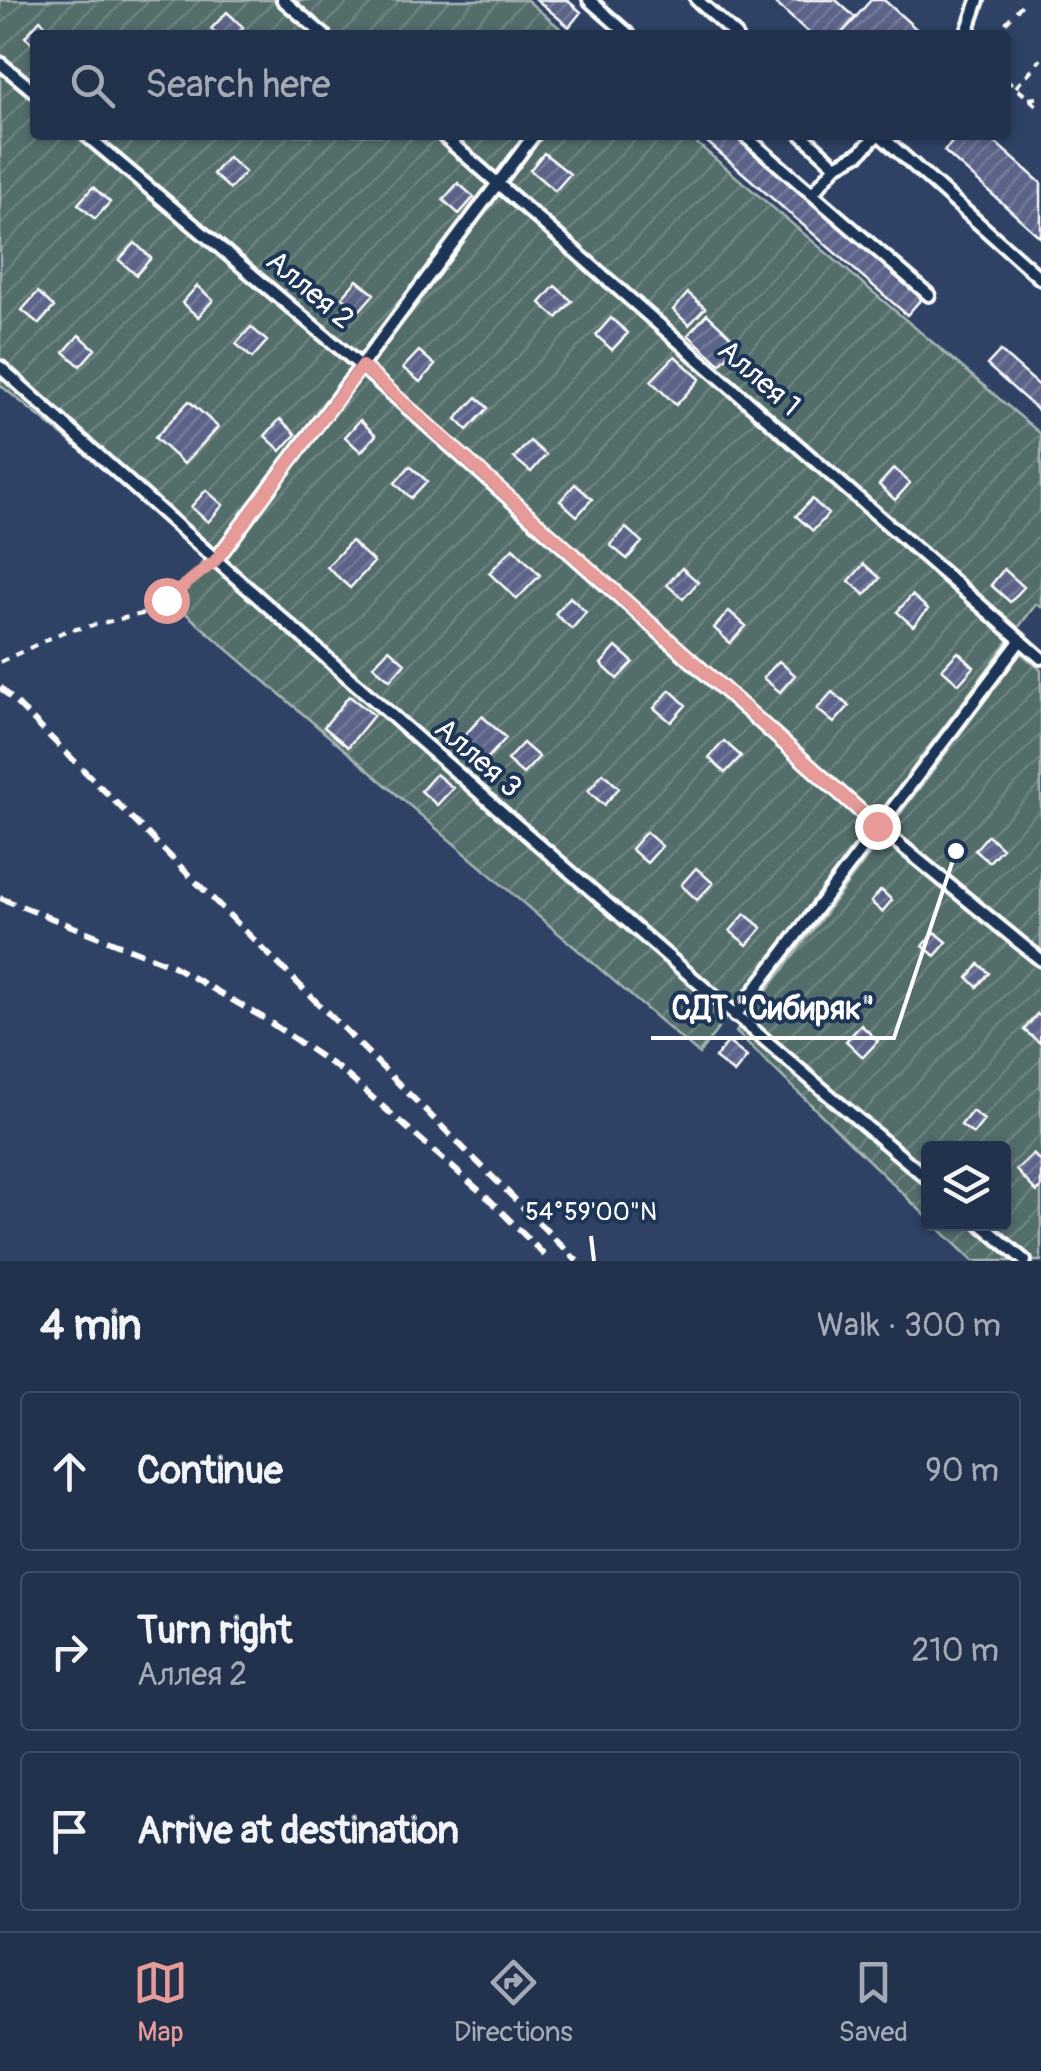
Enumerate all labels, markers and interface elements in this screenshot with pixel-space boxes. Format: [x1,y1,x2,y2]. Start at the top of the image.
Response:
search box [30,30,1011,140]
icon: search [65,58,120,113]
text: Search here [145,61,331,109]
street label: Аллея 2 [259,243,361,337]
street label: Аллея 1 [710,332,808,424]
route start [144,578,190,624]
street label: Аллея 3 [427,710,529,806]
route end [855,804,901,850]
callout: СДТ "Сибиряк" [651,976,894,1038]
text: СДТ "Сибиряк" [672,989,874,1029]
map controls [921,1141,1011,1231]
button: layers [921,1141,1011,1231]
text: 54°59'00"N [525,1197,657,1228]
text: 4 min [40,1300,142,1352]
text: Walk · 300 m [817,1306,1001,1346]
icon: ahead [42,1444,97,1499]
text: Continue [137,1447,283,1495]
text: 90 m [925,1451,999,1491]
text: Turn right [137,1607,292,1655]
icon: right [42,1624,97,1679]
text: 210 m [911,1631,999,1671]
text: Аллея 2 [137,1655,247,1695]
icon: arrive [42,1804,97,1859]
text: Arrive at destination [137,1807,459,1855]
tab: Map [133,1955,188,2050]
tab: Directions [454,1955,573,2050]
tab: Saved [839,1955,908,2050]

